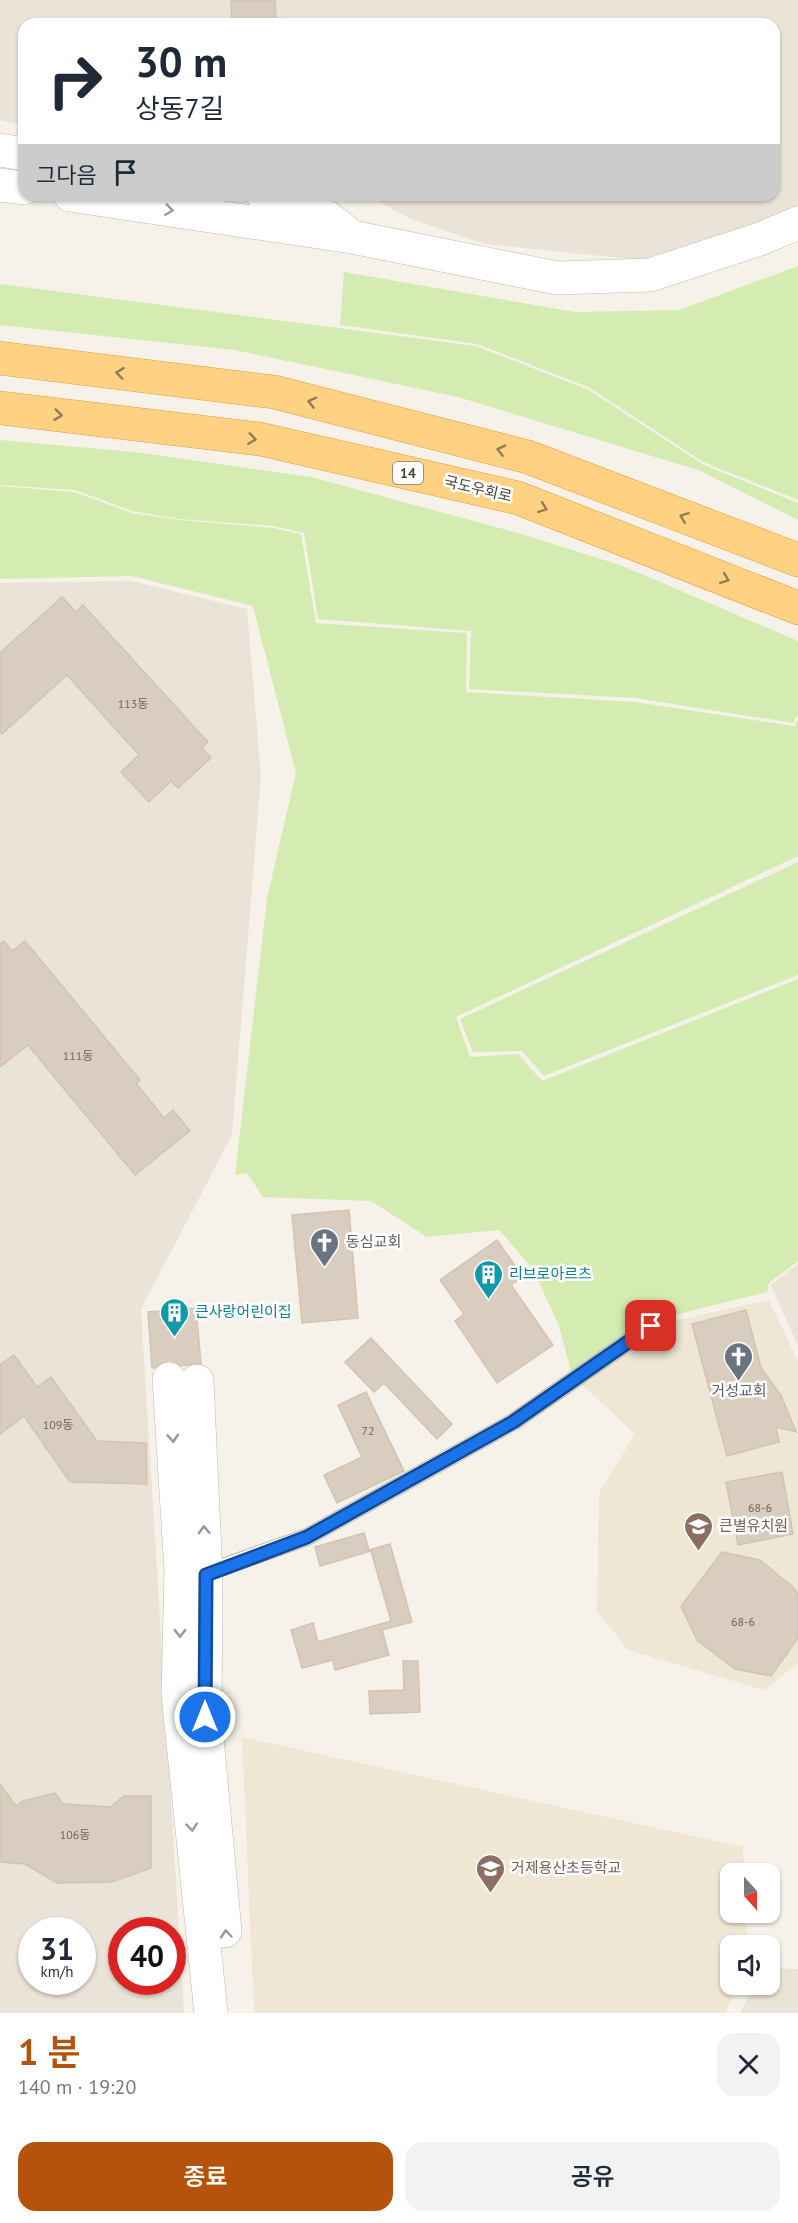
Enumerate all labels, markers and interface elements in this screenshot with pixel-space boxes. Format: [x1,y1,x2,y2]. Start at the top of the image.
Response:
text: 30 m [135,34,227,89]
icon: right [36,42,114,120]
text: 상동7길 [135,91,224,125]
icon: arrive [109,156,142,189]
text: 그다음 [36,161,97,189]
one-way arrow [164,203,174,215]
one-way arrow [115,367,124,380]
one-way arrow [308,397,318,410]
one-way arrow [54,408,63,421]
one-way arrow [247,432,256,444]
one-way arrow [497,445,507,458]
road number: 14 [393,462,423,484]
street label: 국도우회로 [442,471,514,506]
one-way arrow [537,501,548,513]
one-way arrow [680,512,691,524]
one-way arrow [719,572,729,585]
house number: 113동 [118,696,148,711]
house number: 111동 [63,1048,93,1063]
church icon: 동심교회 [309,1226,341,1268]
place label: 동심교회 [346,1232,401,1251]
building icon: 리브로아르츠 [472,1258,504,1300]
place label: 리브로아르츠 [509,1264,592,1283]
building icon: 큰사랑어린이집 [158,1296,190,1338]
pin [625,1300,676,1351]
place label: 큰사랑어린이집 [195,1302,292,1321]
icon: arrive [634,1309,667,1342]
church icon: 거성교회 [723,1340,755,1382]
place label: 거성교회 [711,1381,767,1400]
house number: 109동 [43,1417,73,1432]
house number: 72 [361,1423,375,1438]
one-way arrow [166,1433,179,1442]
house number: 68-6 [748,1500,772,1515]
school or university icon: 큰별유치원 [682,1510,714,1552]
place label: 큰별유치원 [719,1516,788,1535]
one-way arrow [197,1525,210,1534]
house number: 68-6 [731,1614,755,1629]
one-way arrow [173,1628,186,1637]
position arrow [173,1685,237,1749]
one-way arrow [185,1822,198,1831]
house number: 106동 [60,1827,90,1842]
school or university icon: 거제용산초등학교 [474,1852,506,1894]
place label: 거제용산초등학교 [511,1858,621,1877]
north arrow [720,1863,780,1923]
map controls [720,1863,780,1995]
speed limit sign: 40 [108,1917,186,1995]
text: 31 [40,1929,74,1968]
one-way arrow [220,1929,233,1938]
button: sound [720,1935,780,1995]
text: km/h [41,1962,73,1981]
text: 1 분 [18,2028,81,2075]
button: close [717,2033,780,2096]
text: 140 m · 19:20 [18,2074,136,2100]
button: 종료 [18,2142,393,2211]
button: 공유 [405,2142,780,2211]

